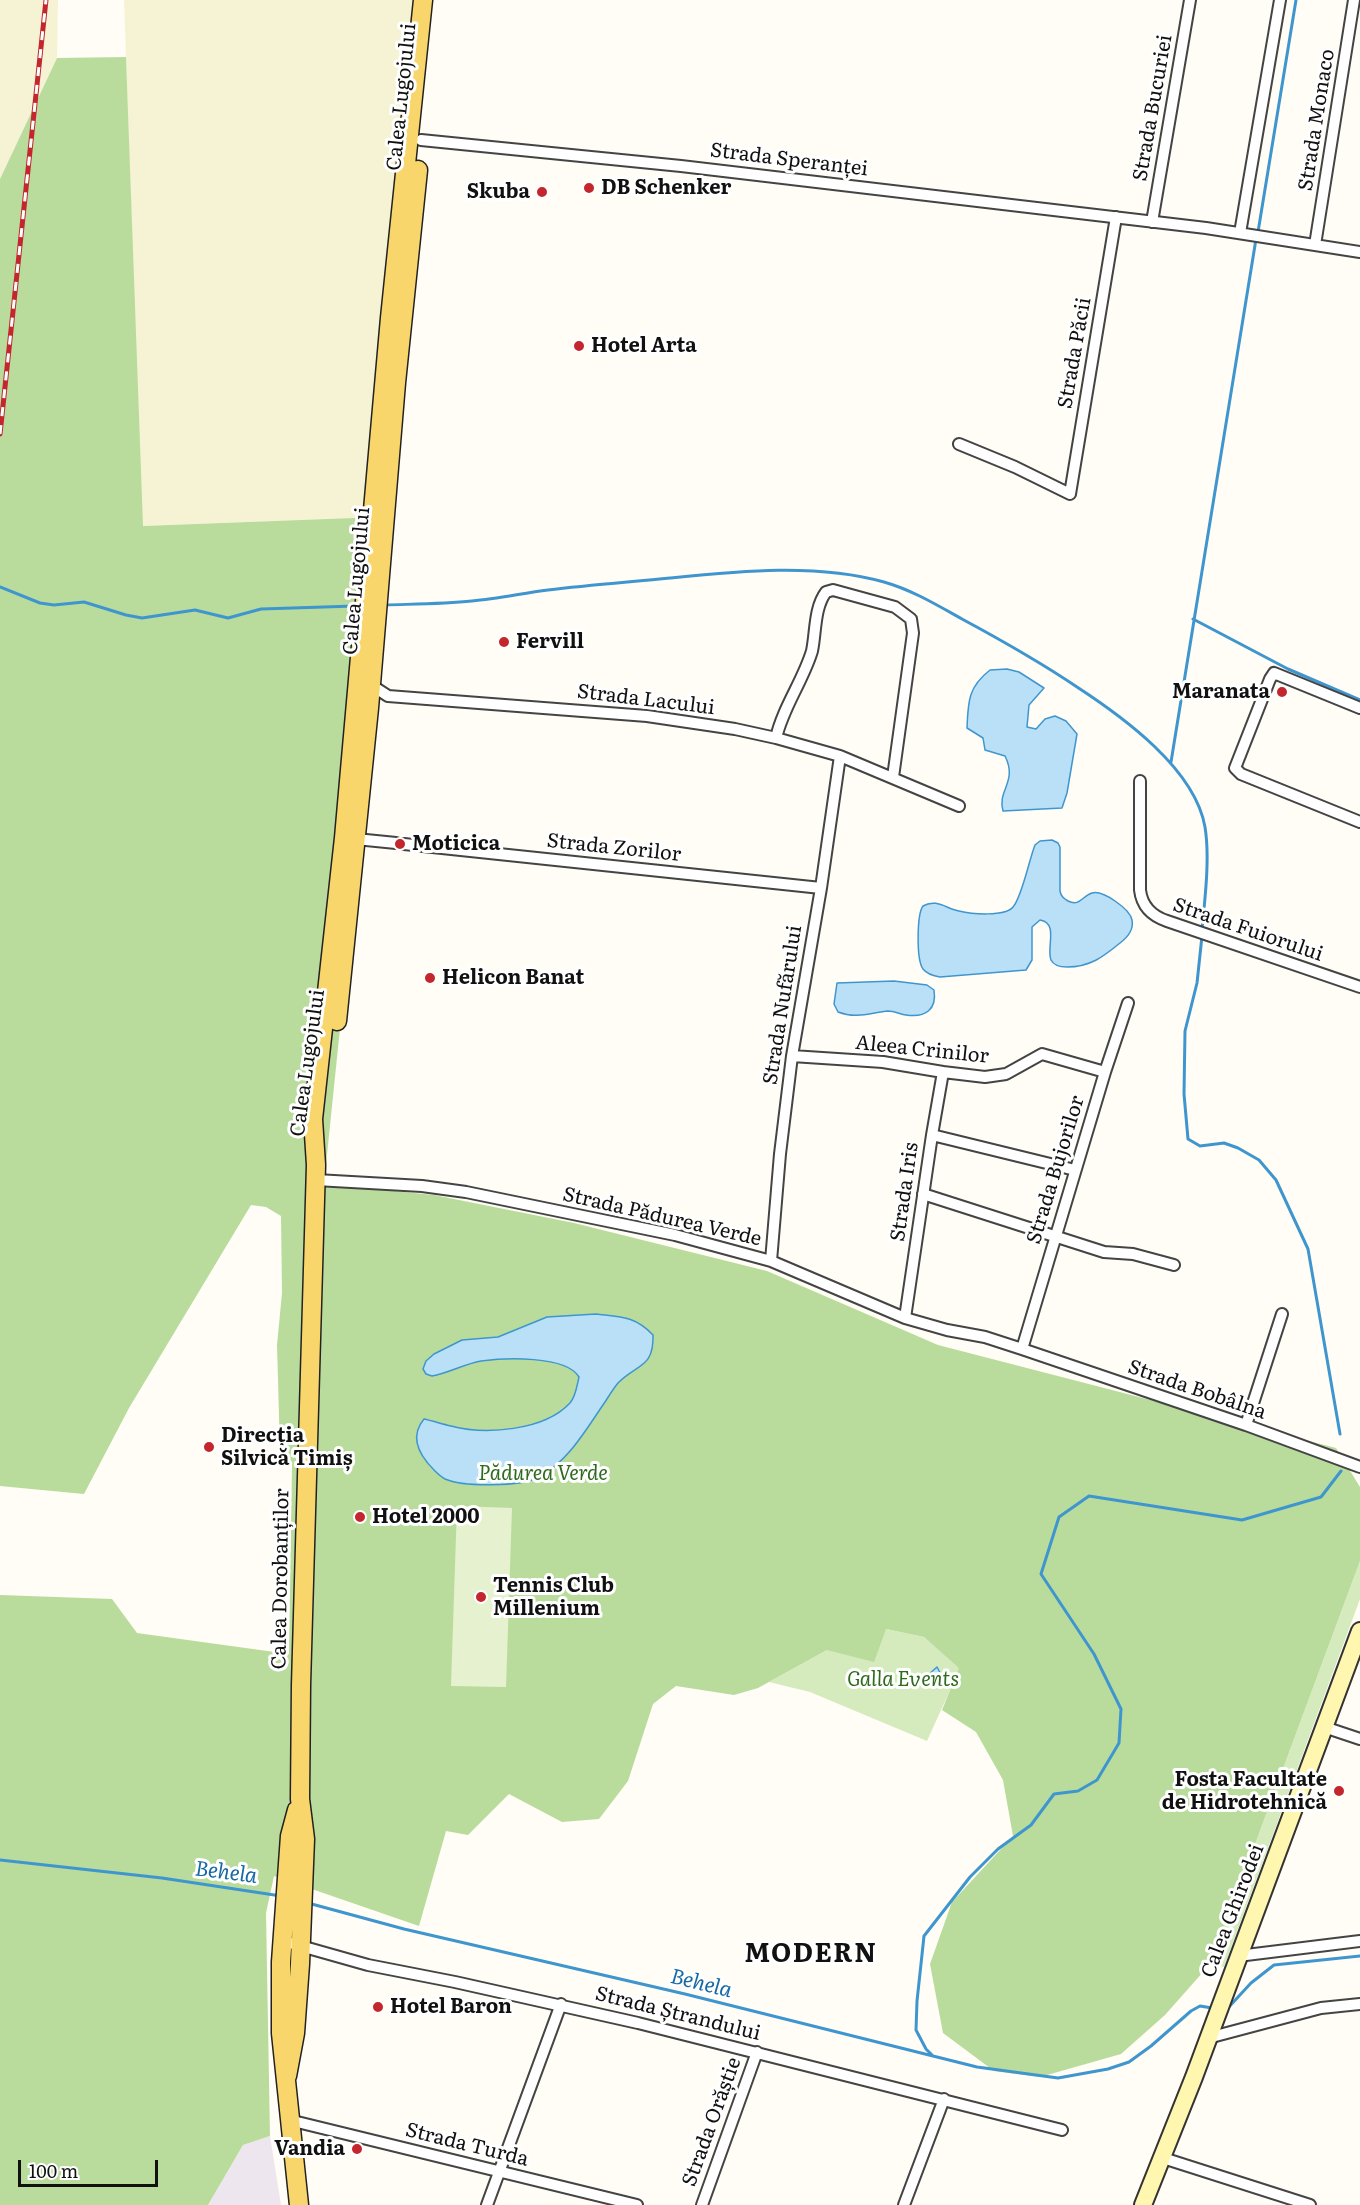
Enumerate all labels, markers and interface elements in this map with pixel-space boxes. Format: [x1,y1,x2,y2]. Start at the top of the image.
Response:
street label: Calea Lugojului [382,22,422,172]
street label: Strada Bucuriei [1128,33,1178,183]
street label: Strada Monaco [1294,47,1340,193]
street label: Strada Speranței [709,138,869,182]
place label: DB Schenker [601,176,731,200]
place label: Skuba [467,180,530,204]
marker: DB Schenker [582,181,596,195]
marker: Skuba [535,185,549,199]
street label: Strada Păcii [1053,295,1097,411]
place label: Hotel Arta [591,334,697,358]
marker: Hotel Arta [572,339,586,353]
street label: Calea Lugojului [339,506,375,656]
place label: Fervill [516,630,584,654]
marker: Fervill [497,635,511,649]
street label: Strada Lacului [576,680,716,720]
place label: Maranata [1172,680,1270,704]
marker: Maranata [1275,685,1289,699]
street label: Strada Zorilor [546,829,682,867]
place label: Moticica [412,832,500,856]
marker: Moticica [393,837,407,851]
street label: Strada Fuiorului [1170,893,1326,967]
street label: Strada Nufărului [759,924,807,1086]
place label: Helicon Banat [442,966,584,990]
marker: Helicon Banat [423,971,437,985]
street label: Calea Lugojului [286,988,330,1138]
street label: Aleea Crinilor [854,1031,990,1069]
street label: Strada Bujorilor [1022,1093,1090,1247]
street label: Strada Iris [886,1141,924,1243]
street label: Strada Pădurea Verde [560,1182,764,1252]
street label: Strada Bobâlna [1125,1355,1269,1425]
place label: Direcția Silvică Timiș [221,1424,353,1471]
marker: Direcția Silvică Timiș [202,1440,216,1454]
park label: Pădurea Verde [478,1462,608,1486]
street label: Calea Dorobanților [267,1488,295,1670]
place label: Hotel 2000 [372,1505,480,1529]
marker: Hotel 2000 [353,1510,367,1524]
place label: Tennis Club Millenium [493,1574,614,1621]
marker: Tennis Club Millenium [474,1590,488,1604]
park label: Galla Events [847,1668,959,1692]
place label: Fosta Facultate de Hidrotehnică [1162,1768,1327,1815]
marker: Fosta Facultate de Hidrotehnică [1332,1784,1346,1798]
street label: Calea Ghirodei [1196,1841,1270,1981]
water label: Behela [194,1857,258,1889]
district label: MODERN [744,1938,878,1970]
water label: Behela [668,1964,734,2004]
street label: Strada Ștrandului [593,1982,763,2046]
place label: Hotel Baron [390,1995,512,2019]
marker: Hotel Baron [371,2000,385,2014]
street label: Strada Orăștie [678,2054,746,2190]
street label: Strada Turda [403,2118,531,2172]
place label: Vandia [274,2137,345,2161]
marker: Vandia [350,2142,364,2156]
scale bar [21,2148,160,2186]
text: 100 m [29,2157,78,2184]

